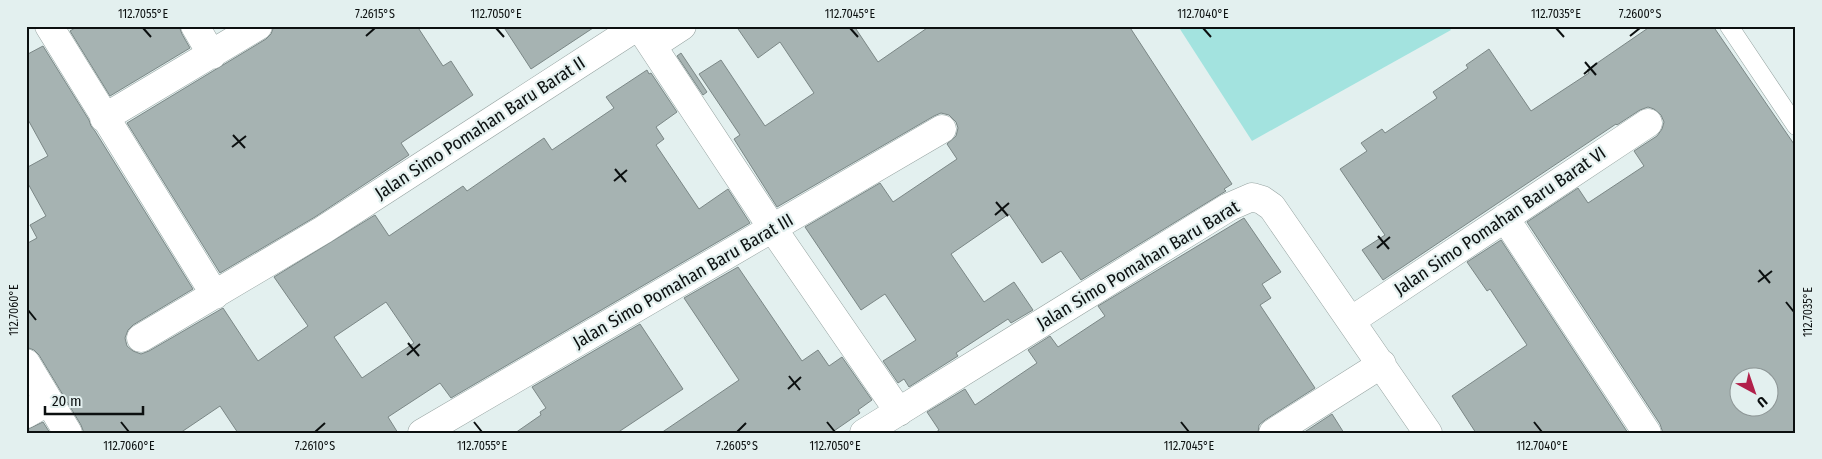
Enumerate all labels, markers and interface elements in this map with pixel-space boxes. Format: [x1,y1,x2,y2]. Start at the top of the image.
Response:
text: 112.7055°E [118,7,168,21]
text: 7.2615°S [355,7,395,21]
text: 112.7050°E [470,7,522,21]
text: 112.7045°E [825,7,876,21]
text: 112.7040°E [1177,7,1229,21]
text: 112.7035°E [1531,7,1581,21]
text: 7.2600°S [1619,7,1661,21]
street label: Jalan Simo Pomahan Baru Barat II [371,52,589,204]
street label: Jalan Simo Pomahan Baru Barat VI [1390,142,1610,300]
street label: Jalan Simo Pomahan Baru Barat [1033,196,1243,334]
street label: Jalan Simo Pomahan Baru Barat III [569,209,797,353]
text: 112.7060°E [7,284,21,336]
text: 112.7035°E [1801,287,1815,337]
north arrow [1730,366,1780,416]
scale bar [45,384,142,416]
text: 20 m [52,392,82,410]
text: U [1753,392,1771,411]
text: 112.7060°E [103,439,155,453]
text: 7.2610°S [295,439,335,453]
text: 112.7055°E [457,439,507,453]
text: 7.2605°S [716,439,758,453]
text: 112.7050°E [809,439,861,453]
text: 112.7045°E [1164,439,1215,453]
text: 112.7040°E [1516,439,1568,453]

